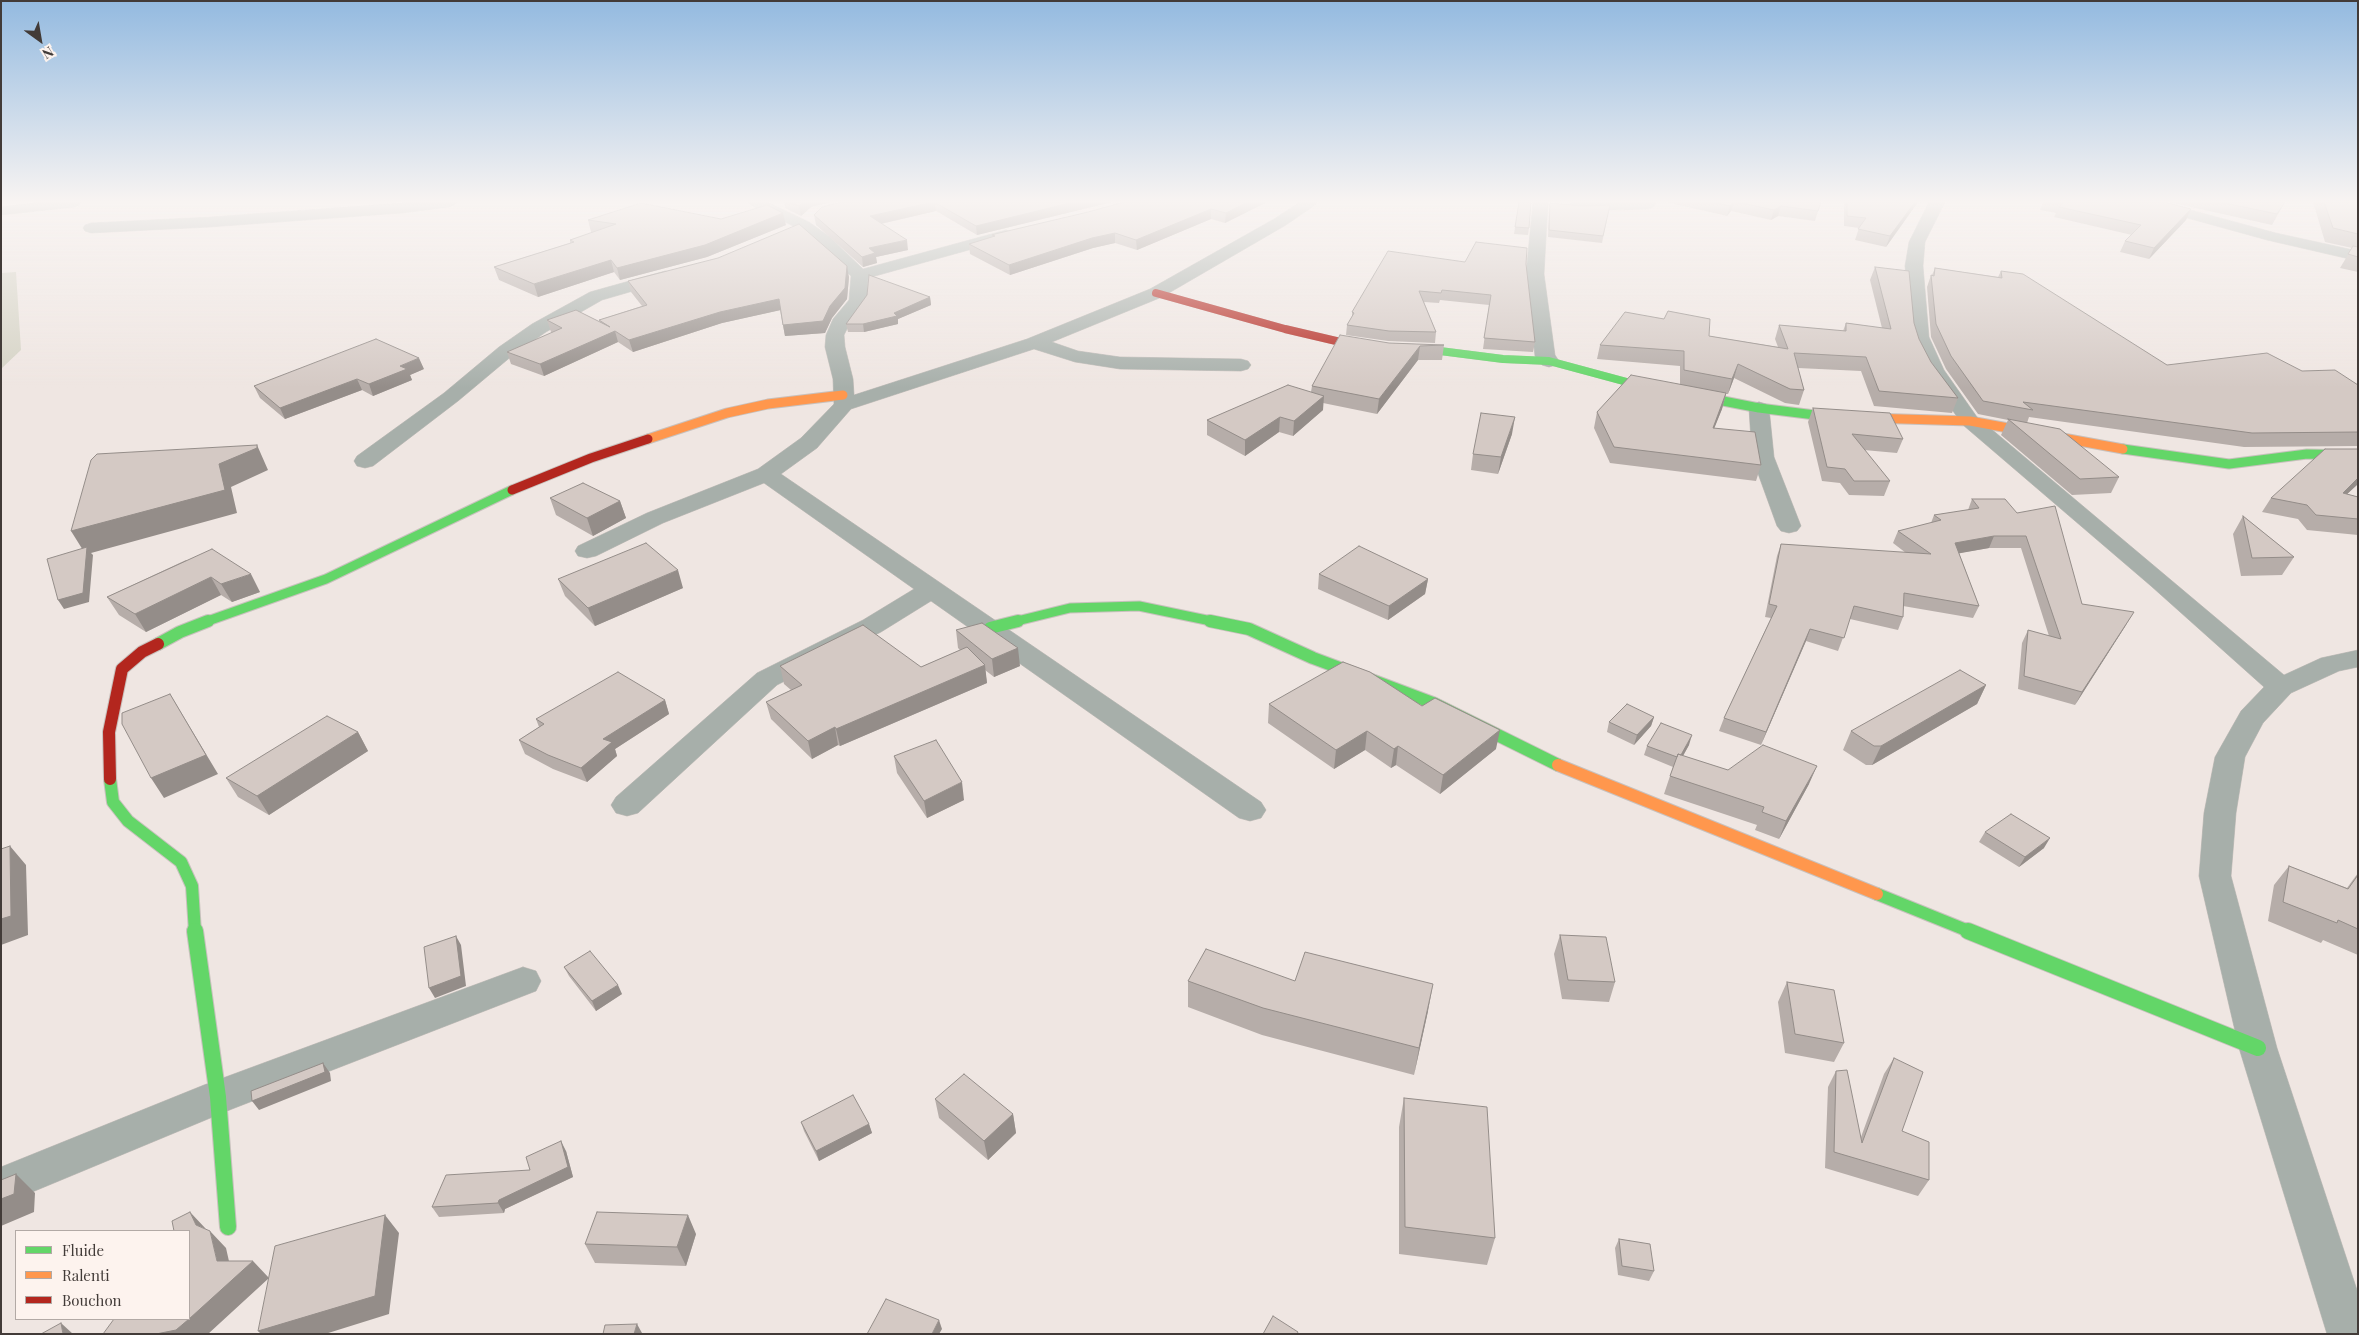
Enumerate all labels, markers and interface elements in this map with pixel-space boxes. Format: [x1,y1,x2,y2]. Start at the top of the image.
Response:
north arrow [15,15,65,65]
text: N [39,42,58,64]
legend [15,1230,190,1320]
text: Fluide [62,1240,104,1260]
text: Ralenti [62,1265,110,1285]
text: Bouchon [62,1290,122,1310]

